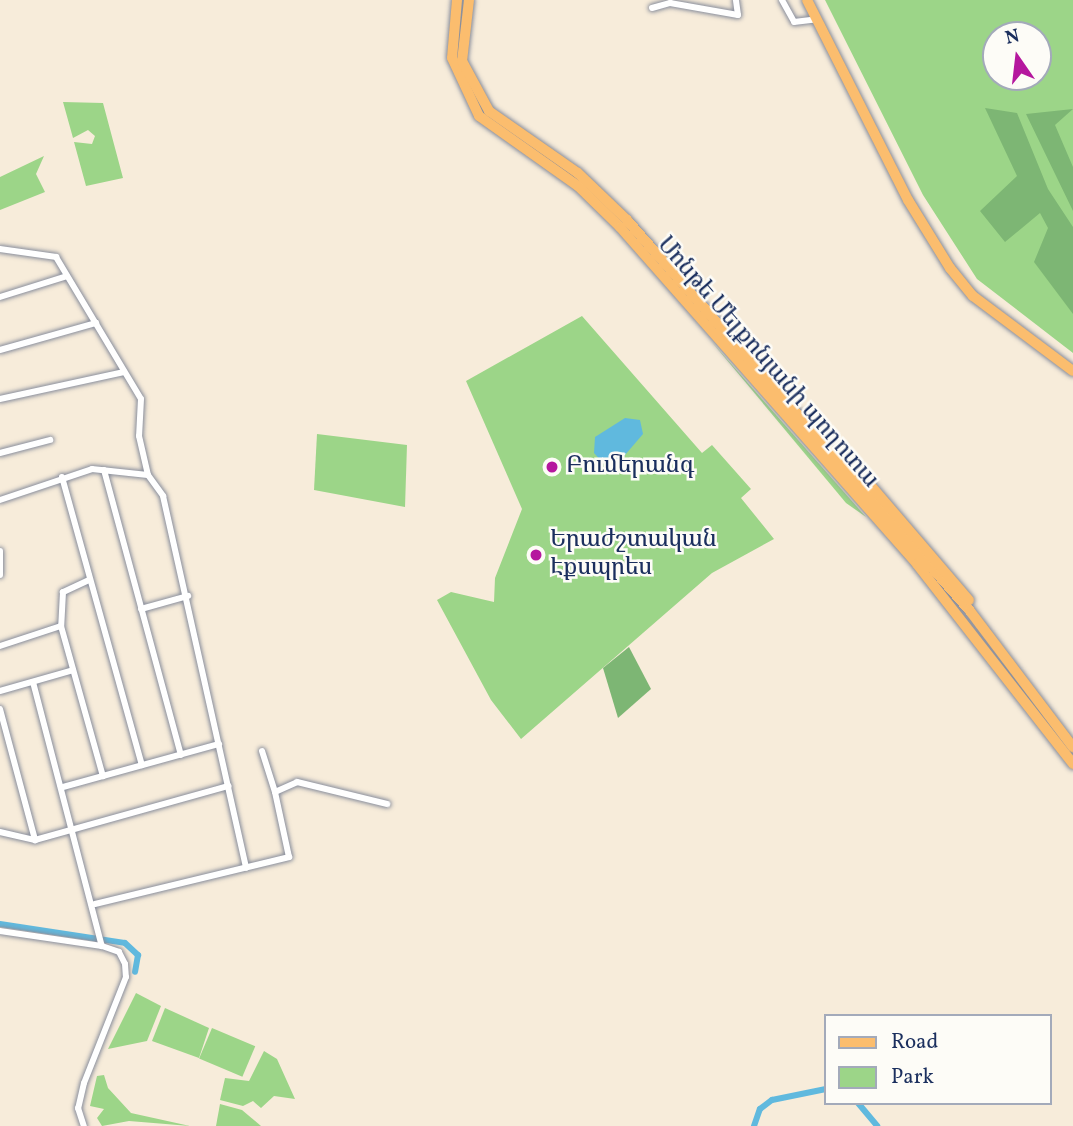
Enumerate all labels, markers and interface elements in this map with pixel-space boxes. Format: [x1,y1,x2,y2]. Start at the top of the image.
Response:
north arrow [982,21,1052,91]
text: N [1003,23,1022,52]
street label: Մոնթե Մելքոնյանի պողոտա [650,232,884,494]
place label: Բումերանգ [566,453,694,481]
marker: Բումերանգ [544,459,560,475]
place label: Երաժշտական Էքսպրես [550,527,716,583]
marker: Երաժշտական Էքսպրես [528,547,544,563]
legend [824,1014,1052,1105]
text: Road [891,1028,938,1057]
text: Park [891,1063,934,1092]

